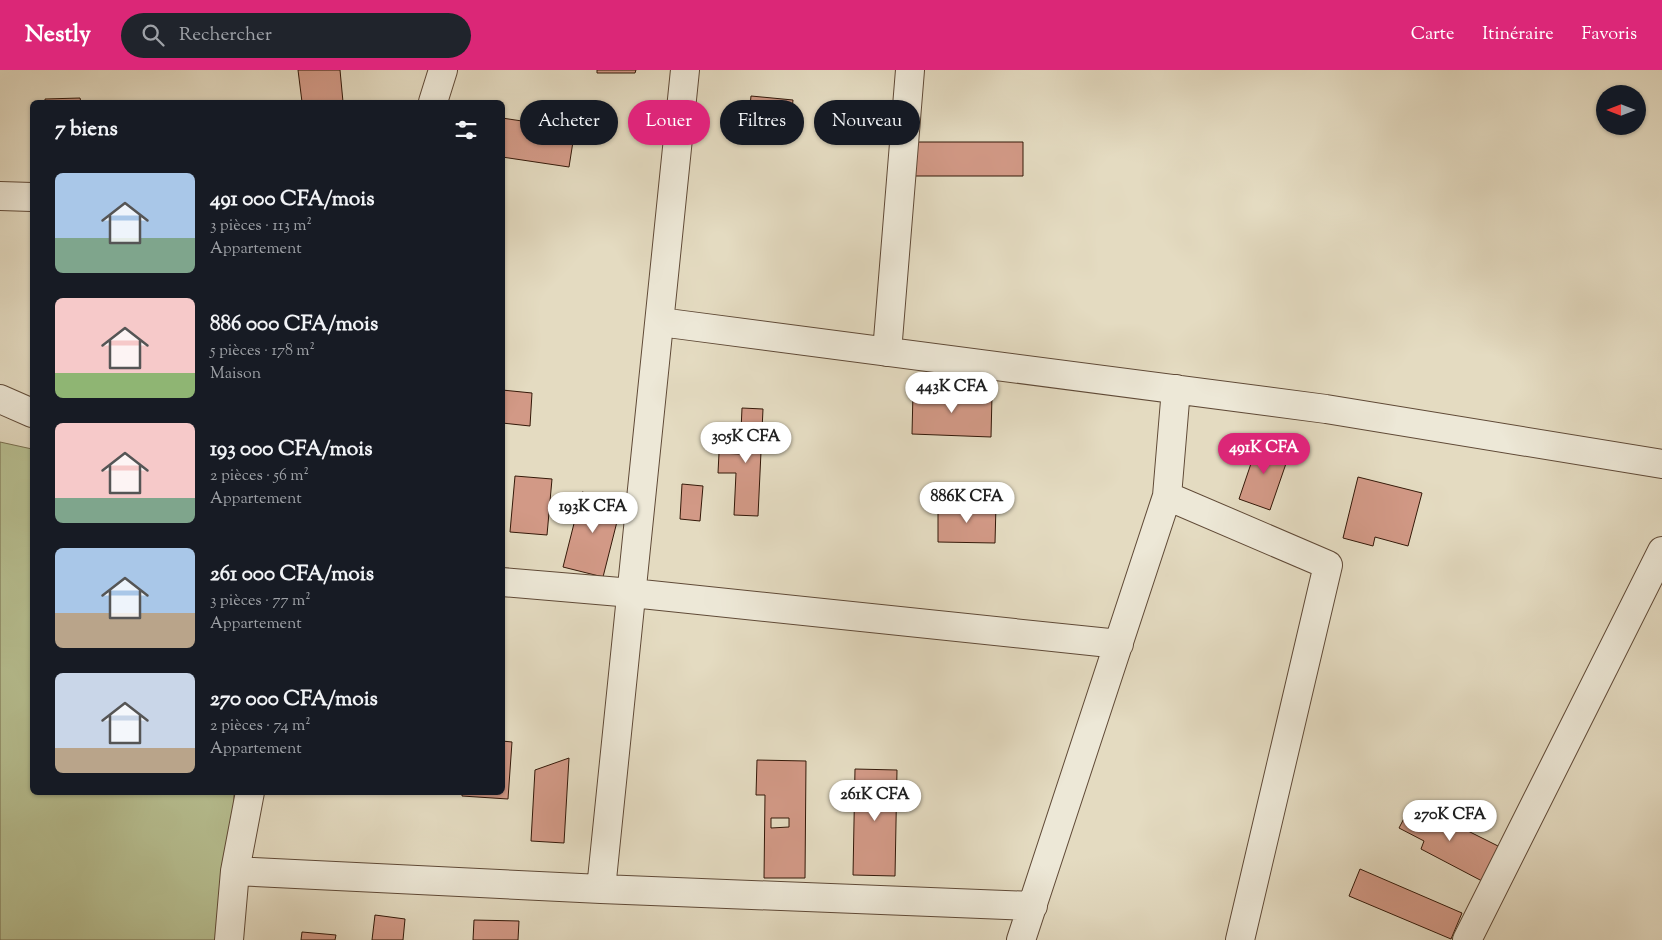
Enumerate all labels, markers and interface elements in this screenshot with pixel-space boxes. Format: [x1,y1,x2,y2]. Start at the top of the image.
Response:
search box [121,13,471,58]
text: Nestly [25,18,91,52]
icon: search [139,21,167,49]
text: Rechercher [179,22,272,49]
text: Carte [1411,22,1454,48]
text: Itinéraire [1482,22,1554,48]
text: Favoris [1582,22,1637,48]
north arrow [1596,85,1646,135]
map controls [1596,85,1646,135]
chip: Acheter [520,100,618,145]
chip: Louer [628,100,710,145]
chip: Filtres [720,100,804,145]
chip: Nouveau [814,100,920,145]
text: 7 biens [55,115,118,145]
icon: filters [452,116,480,144]
text: 491 000 CFA/mois [210,185,375,215]
icon: home [95,193,155,253]
text: 3 pièces · 113 m² [210,215,312,238]
text: Appartement [210,238,302,261]
text: 886 000 CFA/mois [210,310,378,340]
icon: home [95,318,155,378]
text: 5 pièces · 178 m² [210,340,315,363]
text: Maison [210,363,261,386]
pin: 443K CFA [900,372,1004,414]
text: 443K CFA [916,376,988,399]
pin: 305K CFA [694,422,798,464]
text: 305K CFA [711,426,781,449]
pin: 491K CFA [1212,432,1316,475]
text: 193 000 CFA/mois [210,435,372,465]
text: 491K CFA [1229,437,1299,460]
icon: home [95,443,155,503]
text: 2 pièces · 56 m² [210,465,309,488]
pin: 886K CFA [915,482,1019,524]
text: 886K CFA [931,486,1003,509]
text: Appartement [210,488,302,511]
pin: 193K CFA [541,492,645,534]
text: 193K CFA [559,496,627,519]
text: 261 000 CFA/mois [210,560,374,590]
icon: home [95,568,155,628]
text: 3 pièces · 77 m² [210,590,311,613]
text: Appartement [210,613,302,636]
text: 270 000 CFA/mois [210,685,378,715]
icon: home [95,693,155,753]
text: 2 pièces · 74 m² [210,715,311,738]
text: Appartement [210,738,302,761]
pin: 261K CFA [823,780,927,822]
text: 261K CFA [840,784,910,807]
pin: 270K CFA [1398,800,1502,842]
text: 270K CFA [1414,804,1486,827]

